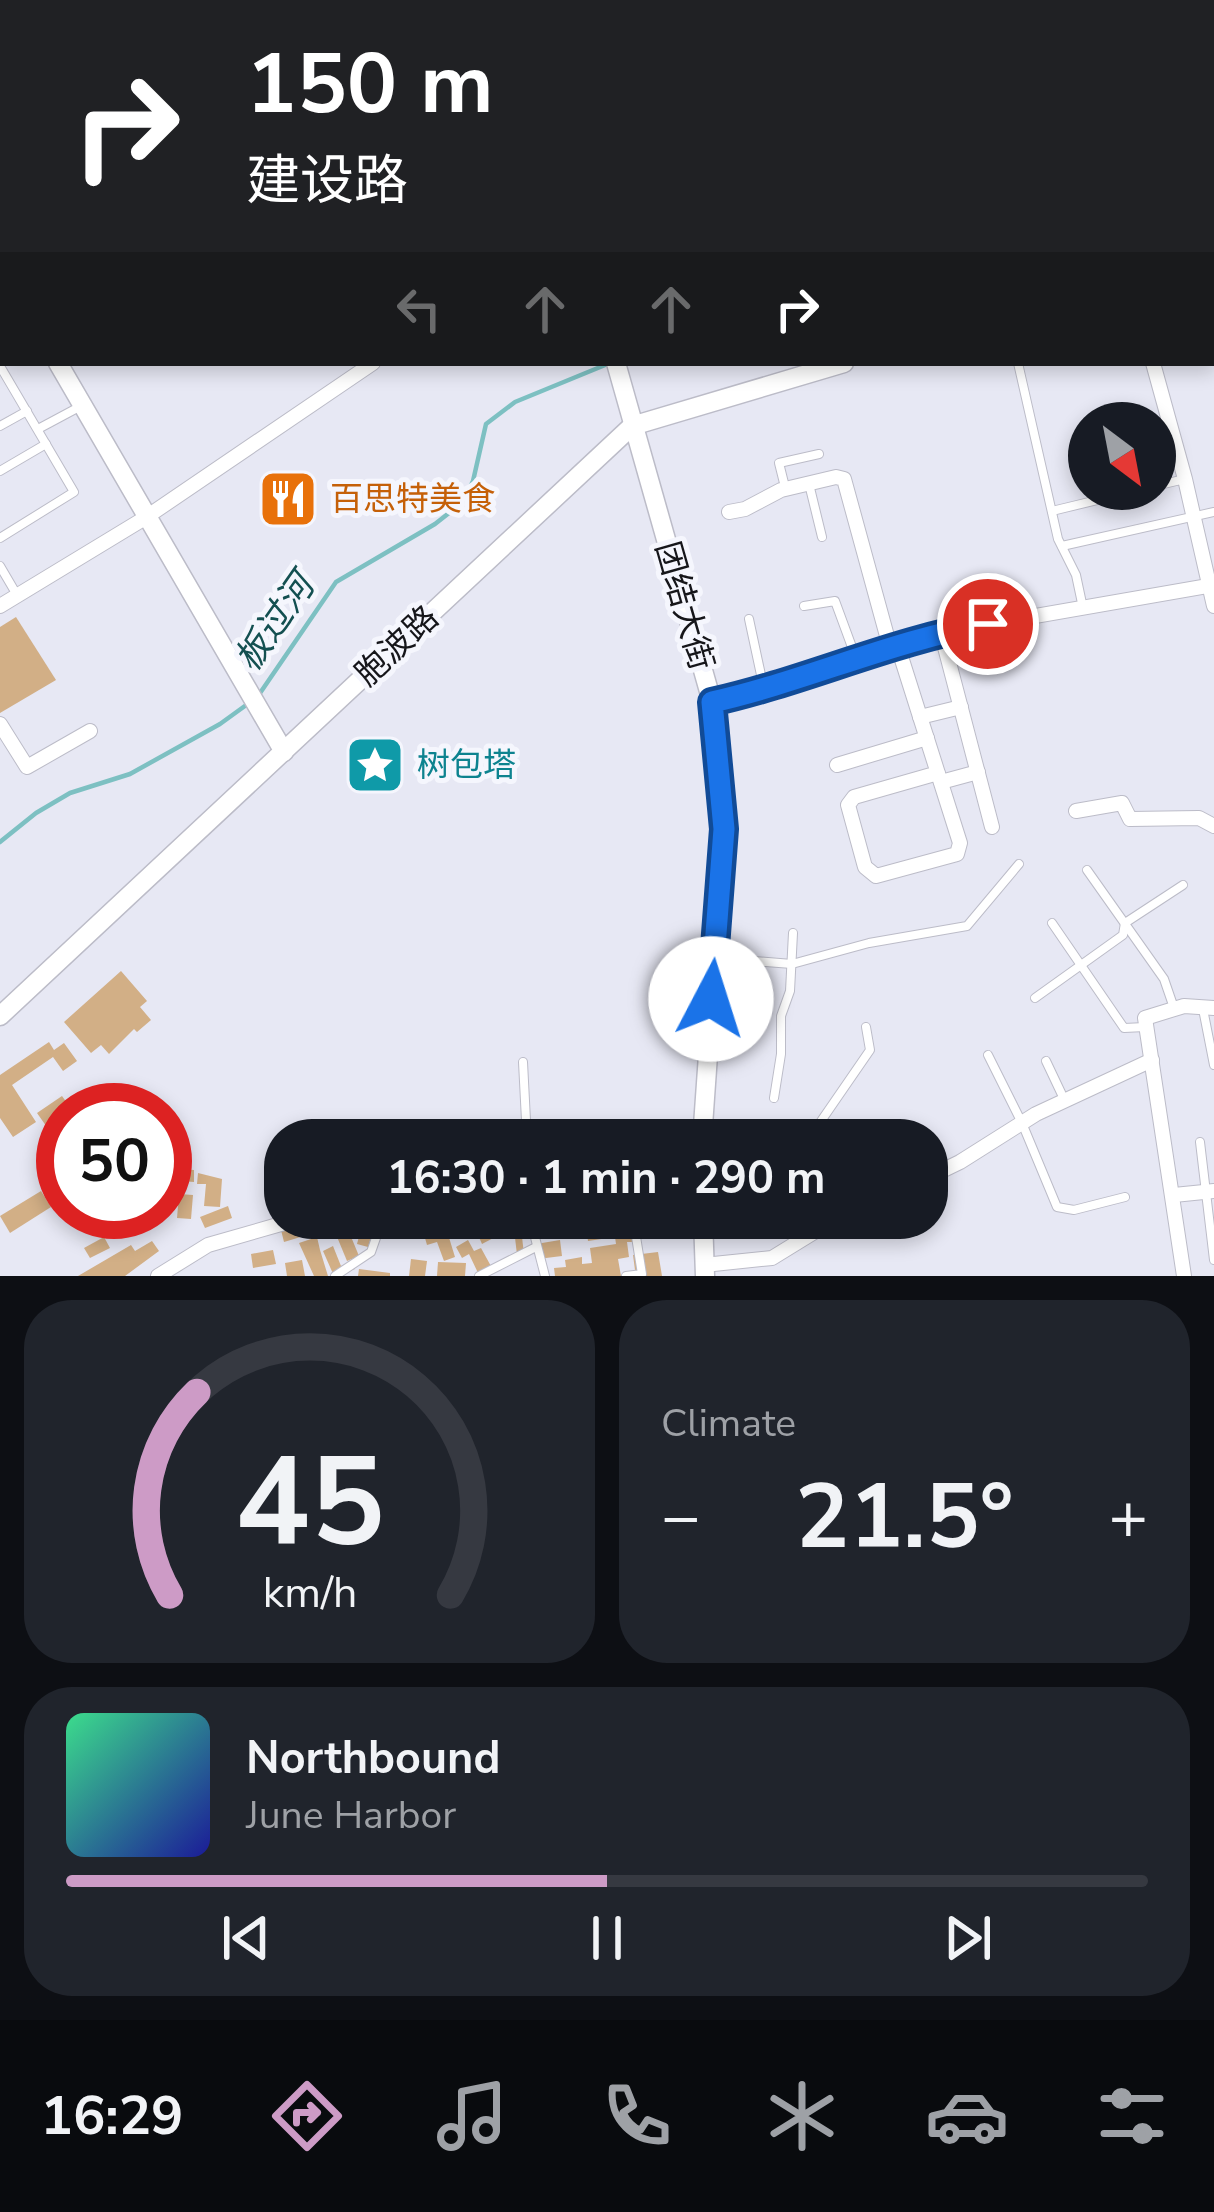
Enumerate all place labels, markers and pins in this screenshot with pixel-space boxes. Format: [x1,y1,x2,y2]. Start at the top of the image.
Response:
restaurant icon: 百思特美食 [257,468,319,530]
place label: 百思特美食 [330,477,495,522]
pin [937,573,1039,675]
place icon: 树包塔 [344,734,406,796]
place label: 树包塔 [417,743,516,788]

